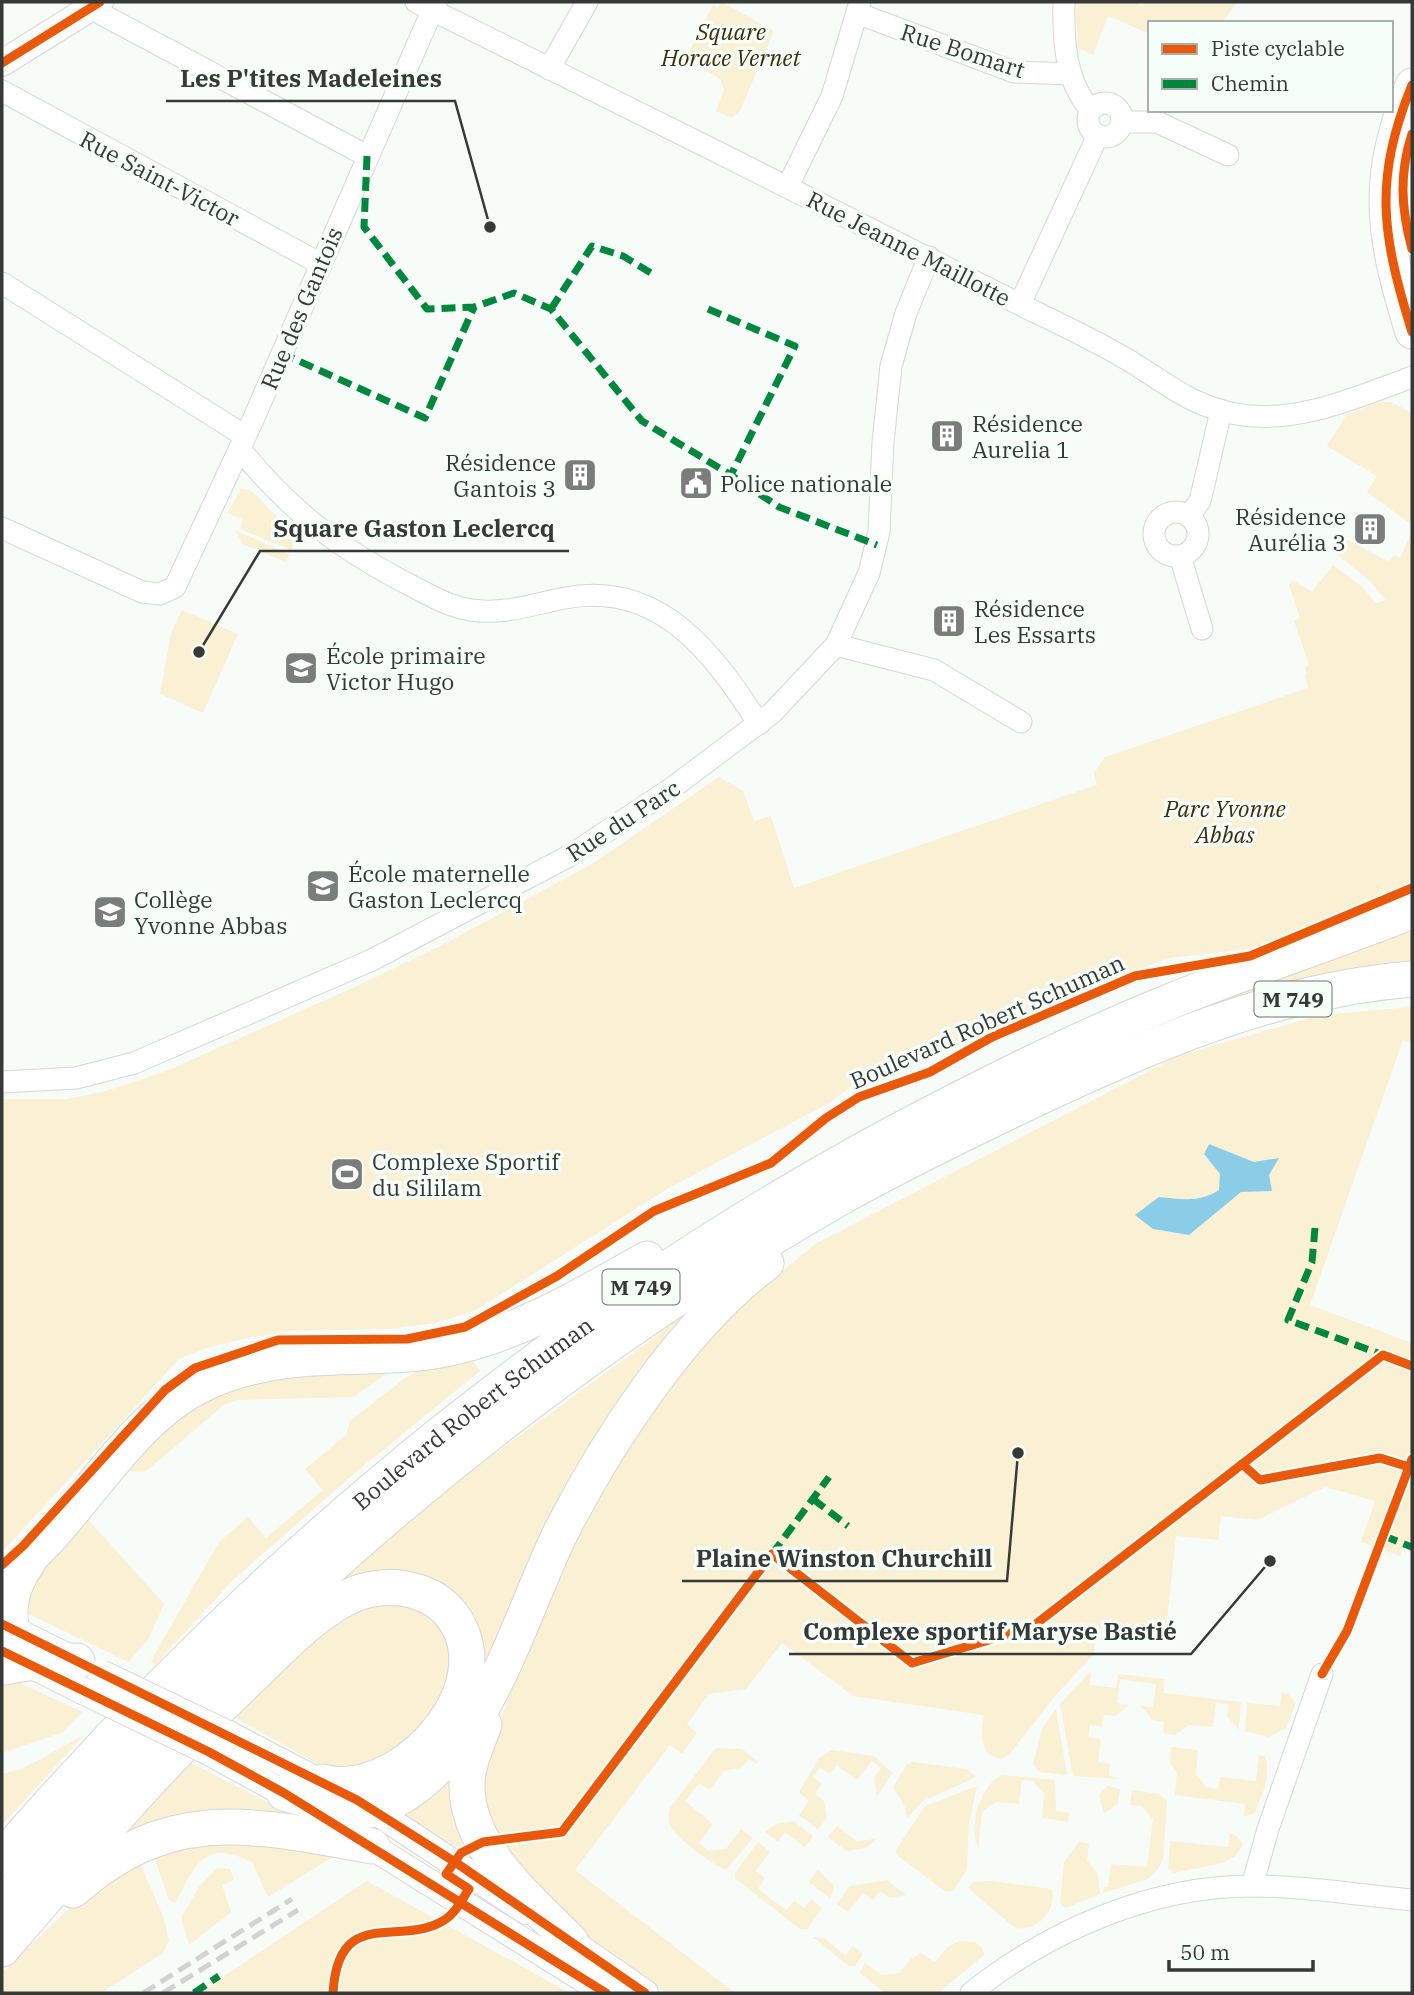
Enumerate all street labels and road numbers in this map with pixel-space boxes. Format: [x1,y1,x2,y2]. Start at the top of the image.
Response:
street label: Rue Bomart [897,16,1029,84]
street label: Rue Saint-Victor [75,123,245,233]
street label: Rue Jeanne Maillotte [802,184,1016,312]
street label: Rue des Gantois [253,222,349,394]
street label: Rue du Parc [561,772,685,868]
street label: Boulevard Robert Schuman [845,947,1129,1095]
road number: M 749 [1254,982,1332,1016]
road number: M 749 [602,1270,680,1304]
street label: Boulevard Robert Schuman [346,1309,599,1516]

